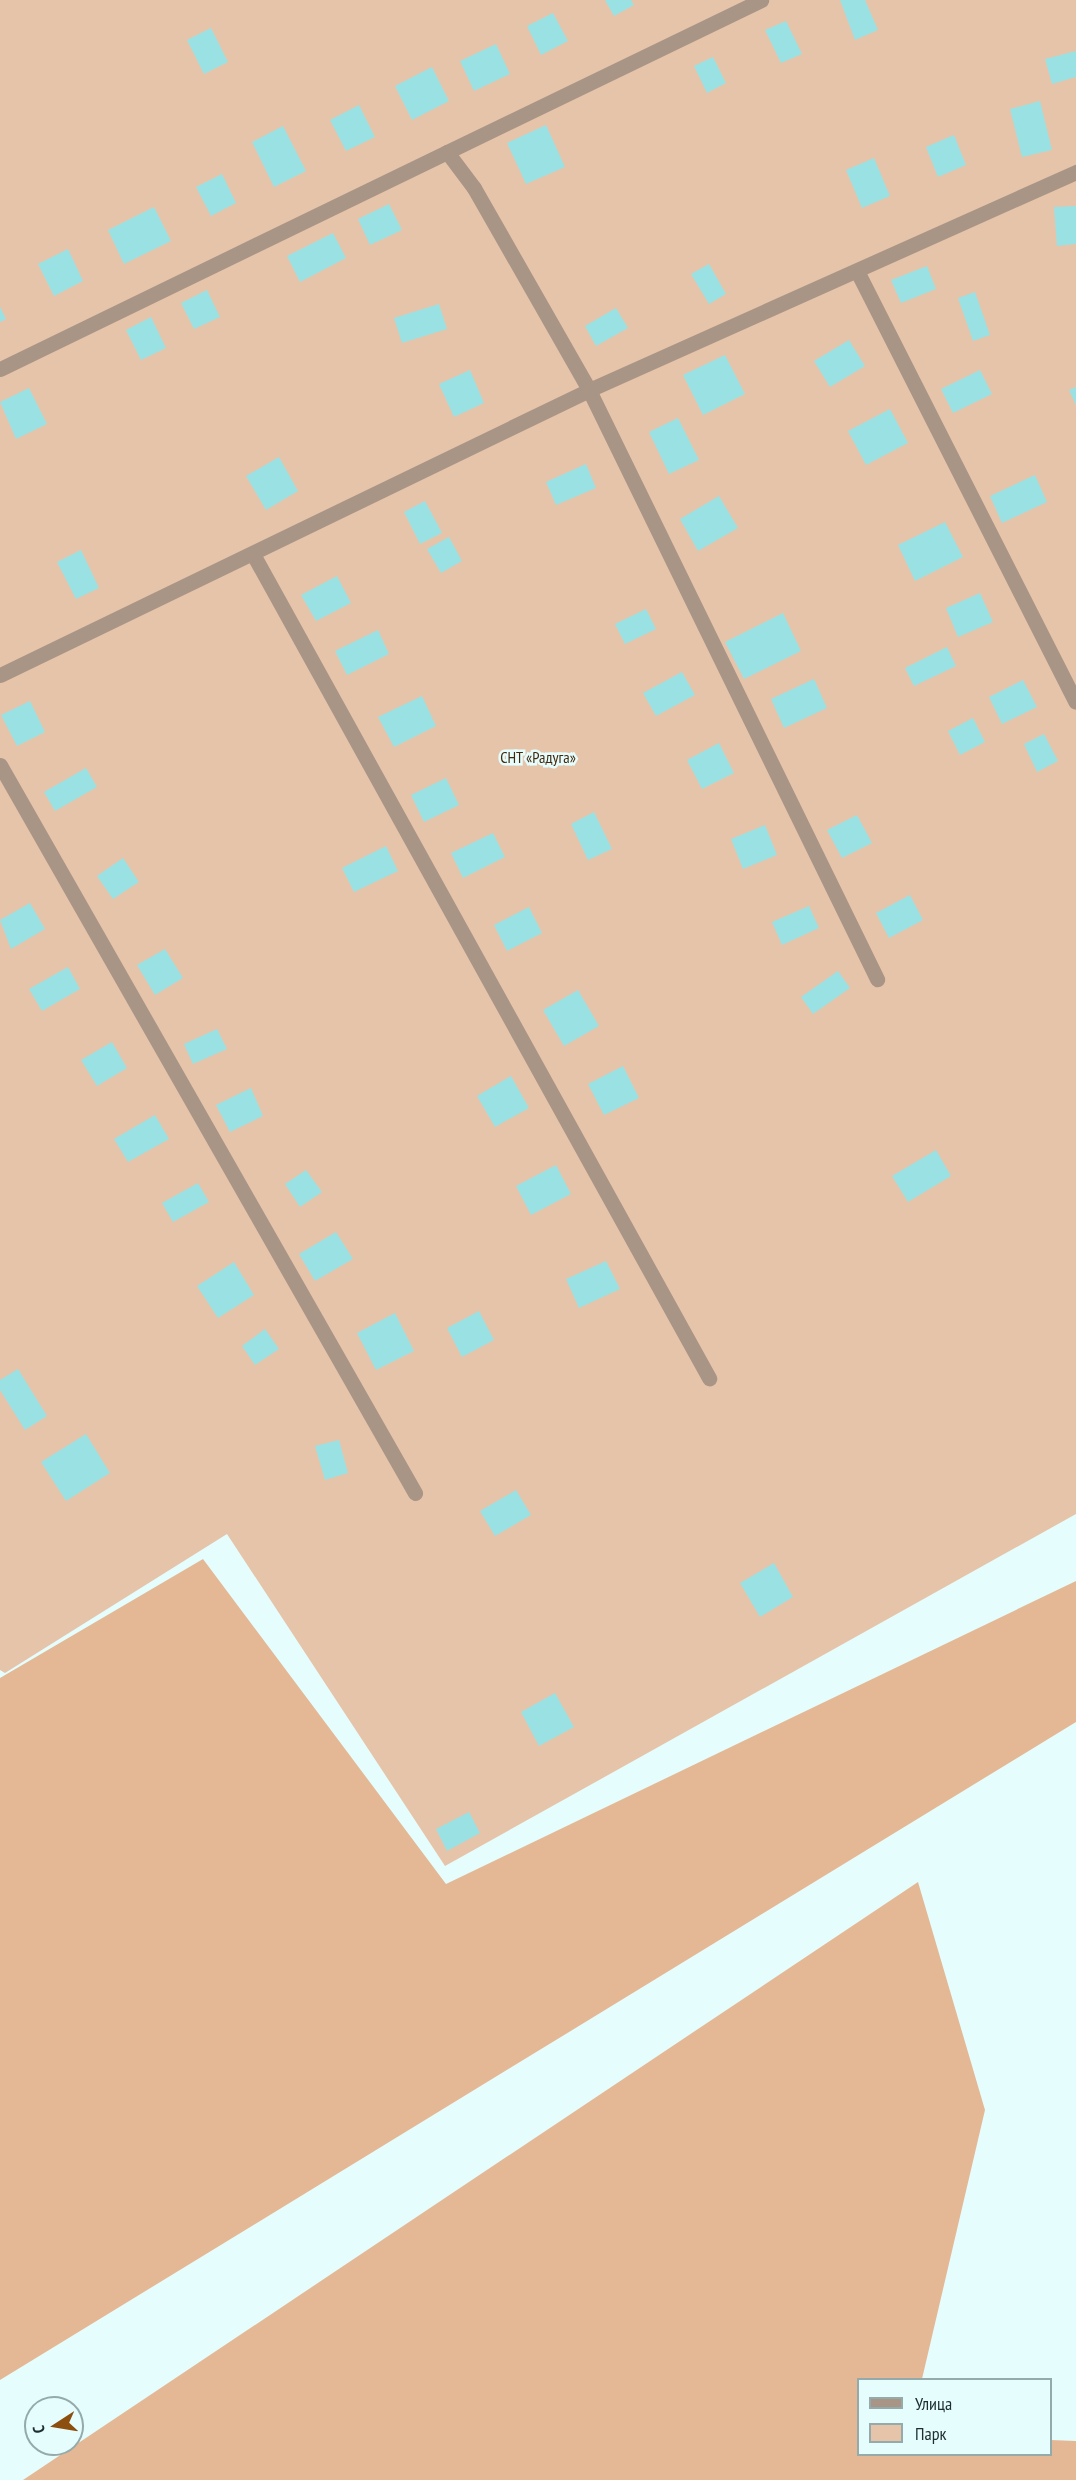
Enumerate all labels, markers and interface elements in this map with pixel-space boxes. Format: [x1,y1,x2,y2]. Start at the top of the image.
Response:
park label: СНТ «Радуга» [500,747,576,767]
legend [857,2378,1052,2456]
text: Улица [915,2392,952,2415]
north arrow [24,2396,84,2456]
text: Парк [915,2422,946,2445]
text: С [28,2424,49,2435]

